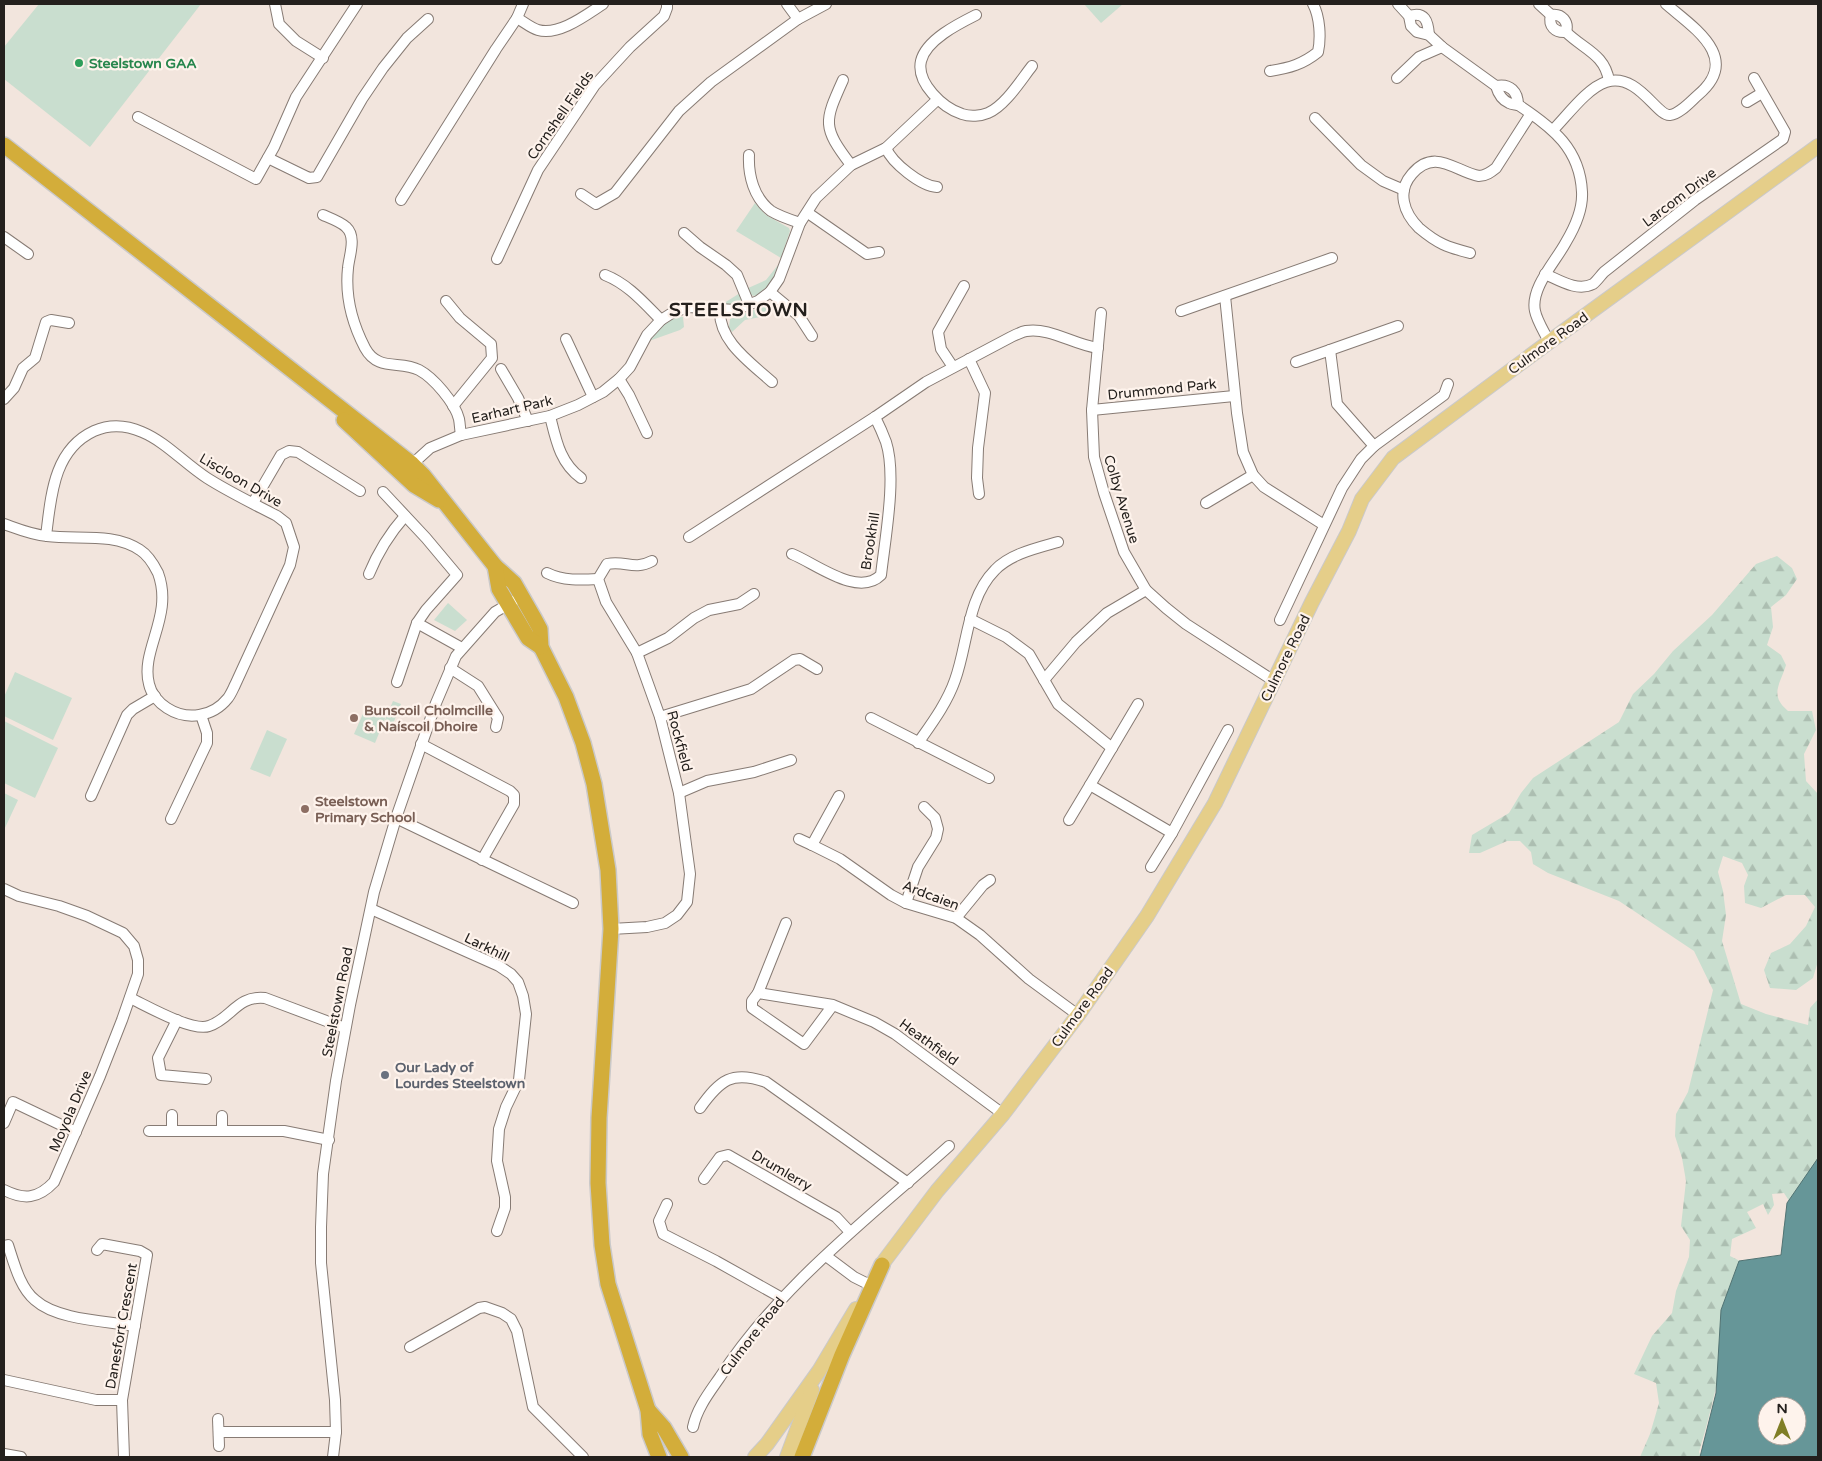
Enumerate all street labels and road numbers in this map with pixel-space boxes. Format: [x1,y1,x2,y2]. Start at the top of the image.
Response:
street label: Cornshell Fields [523,67,597,163]
street label: Larcom Drive [1639,164,1720,231]
street label: Culmore Road [1505,309,1592,378]
street label: Drummond Park [1107,375,1218,404]
street label: Earhart Park [470,392,555,427]
street label: Liscloon Drive [196,450,285,511]
street label: Colby Avenue [1100,453,1143,545]
street label: Brookhill [858,511,883,571]
street label: Culmore Road [1257,612,1314,705]
street label: Rockfield [663,709,696,774]
street label: Ardcaien [900,877,962,914]
street label: Larkhill [462,929,512,966]
street label: Steelstown Road [318,946,356,1059]
street label: Culmore Road [1048,964,1117,1051]
street label: Heathfield [896,1015,962,1070]
street label: Moyola Drive [46,1068,95,1155]
street label: Drumlerry [749,1146,815,1195]
street label: Danesfort Crescent [102,1261,141,1390]
street label: Culmore Road [716,1294,788,1379]

